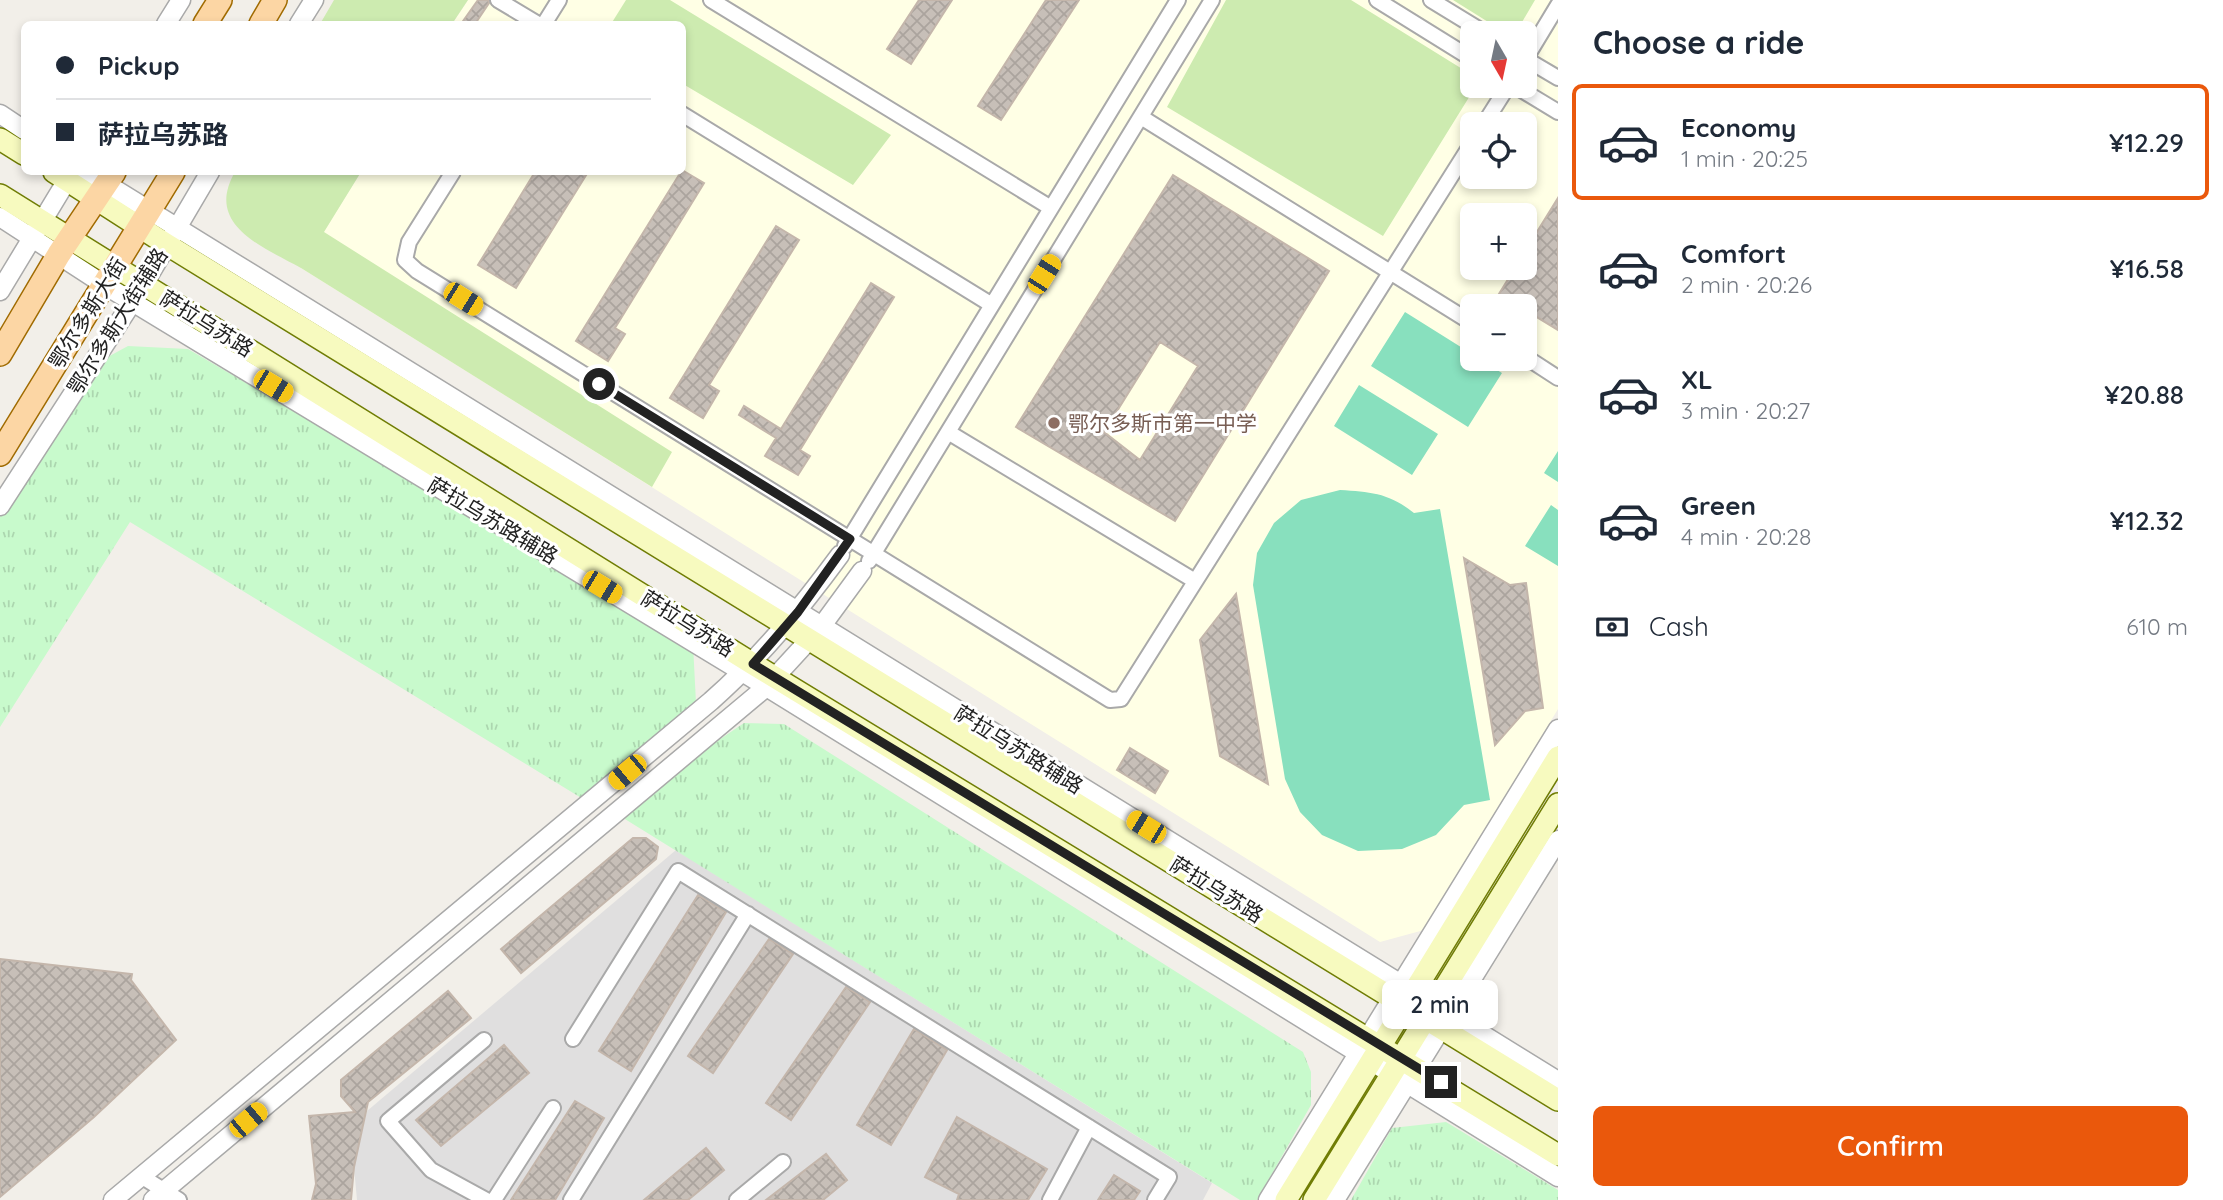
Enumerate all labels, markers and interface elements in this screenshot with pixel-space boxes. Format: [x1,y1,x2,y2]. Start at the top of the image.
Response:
north arrow [1460,21,1536,98]
map controls [1460,21,1537,371]
text: Choose a ride [1593,22,1805,62]
text: Pickup [98,49,180,82]
icon: car [1597,111,1660,174]
text: Economy [1681,111,1796,144]
button: locate [1460,112,1537,189]
text: 萨拉乌苏路 [98,118,228,151]
text: ¥12.29 [2109,126,2184,159]
text: 1 min · 20:25 [1681,144,1808,173]
button: + [1460,203,1537,280]
icon: car [1597,237,1660,300]
text: Comfort [1681,237,1786,270]
street label: 鄂尔多斯大街辅路 [61,243,173,399]
car [1024,251,1065,297]
text: ¥16.58 [2110,252,2184,285]
street label: 鄂尔多斯大街 [43,253,131,373]
text: 2 min · 20:26 [1681,270,1812,299]
car [440,279,487,319]
street label: 萨拉乌苏路 [156,284,258,362]
button: − [1460,294,1537,371]
icon: car [1597,363,1660,426]
text: XL [1681,363,1713,396]
car [250,366,297,406]
route start [583,368,615,400]
text: ¥20.88 [2104,378,2184,411]
text: 3 min · 20:27 [1681,396,1810,425]
place label: 鄂尔多斯市第一中学 [1068,410,1257,436]
marker: 鄂尔多斯市第一中学 [1046,415,1062,431]
street label: 萨拉乌苏路辅路 [423,471,563,569]
icon: car [1597,489,1660,552]
text: Green [1681,489,1756,522]
text: ¥12.32 [2110,504,2184,537]
text: 4 min · 20:28 [1681,522,1812,551]
car [579,567,626,607]
street label: 萨拉乌苏路 [637,584,739,662]
icon: cash [1593,608,1631,646]
text: Cash [1649,610,1709,643]
text: 610 m [2126,612,2188,641]
street label: 萨拉乌苏路辅路 [950,699,1088,799]
car [605,750,650,794]
car [1123,807,1170,847]
street label: 萨拉乌苏路 [1166,850,1268,928]
callout: 2 min [1383,981,1499,1030]
text: 2 min [1410,990,1470,1019]
route end [1425,1066,1457,1098]
car [226,1098,271,1142]
button: Confirm [1593,1106,2188,1186]

